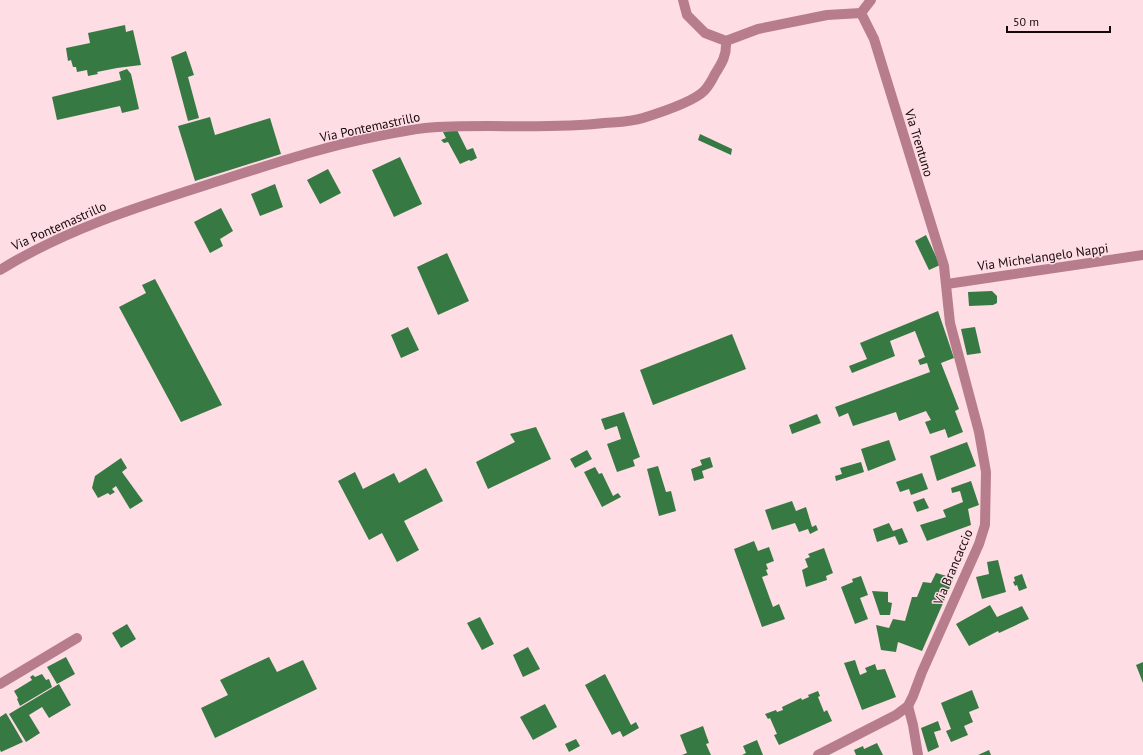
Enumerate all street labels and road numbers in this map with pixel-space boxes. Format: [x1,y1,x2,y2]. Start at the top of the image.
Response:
street label: Via Trentuno [900,106,937,179]
street label: Via Pontemastrillo [317,108,422,146]
street label: Via Pontemastrillo [8,198,109,255]
street label: Via Michelangelo Nappi [975,239,1110,275]
street label: Via Brancaccio [929,527,977,608]

